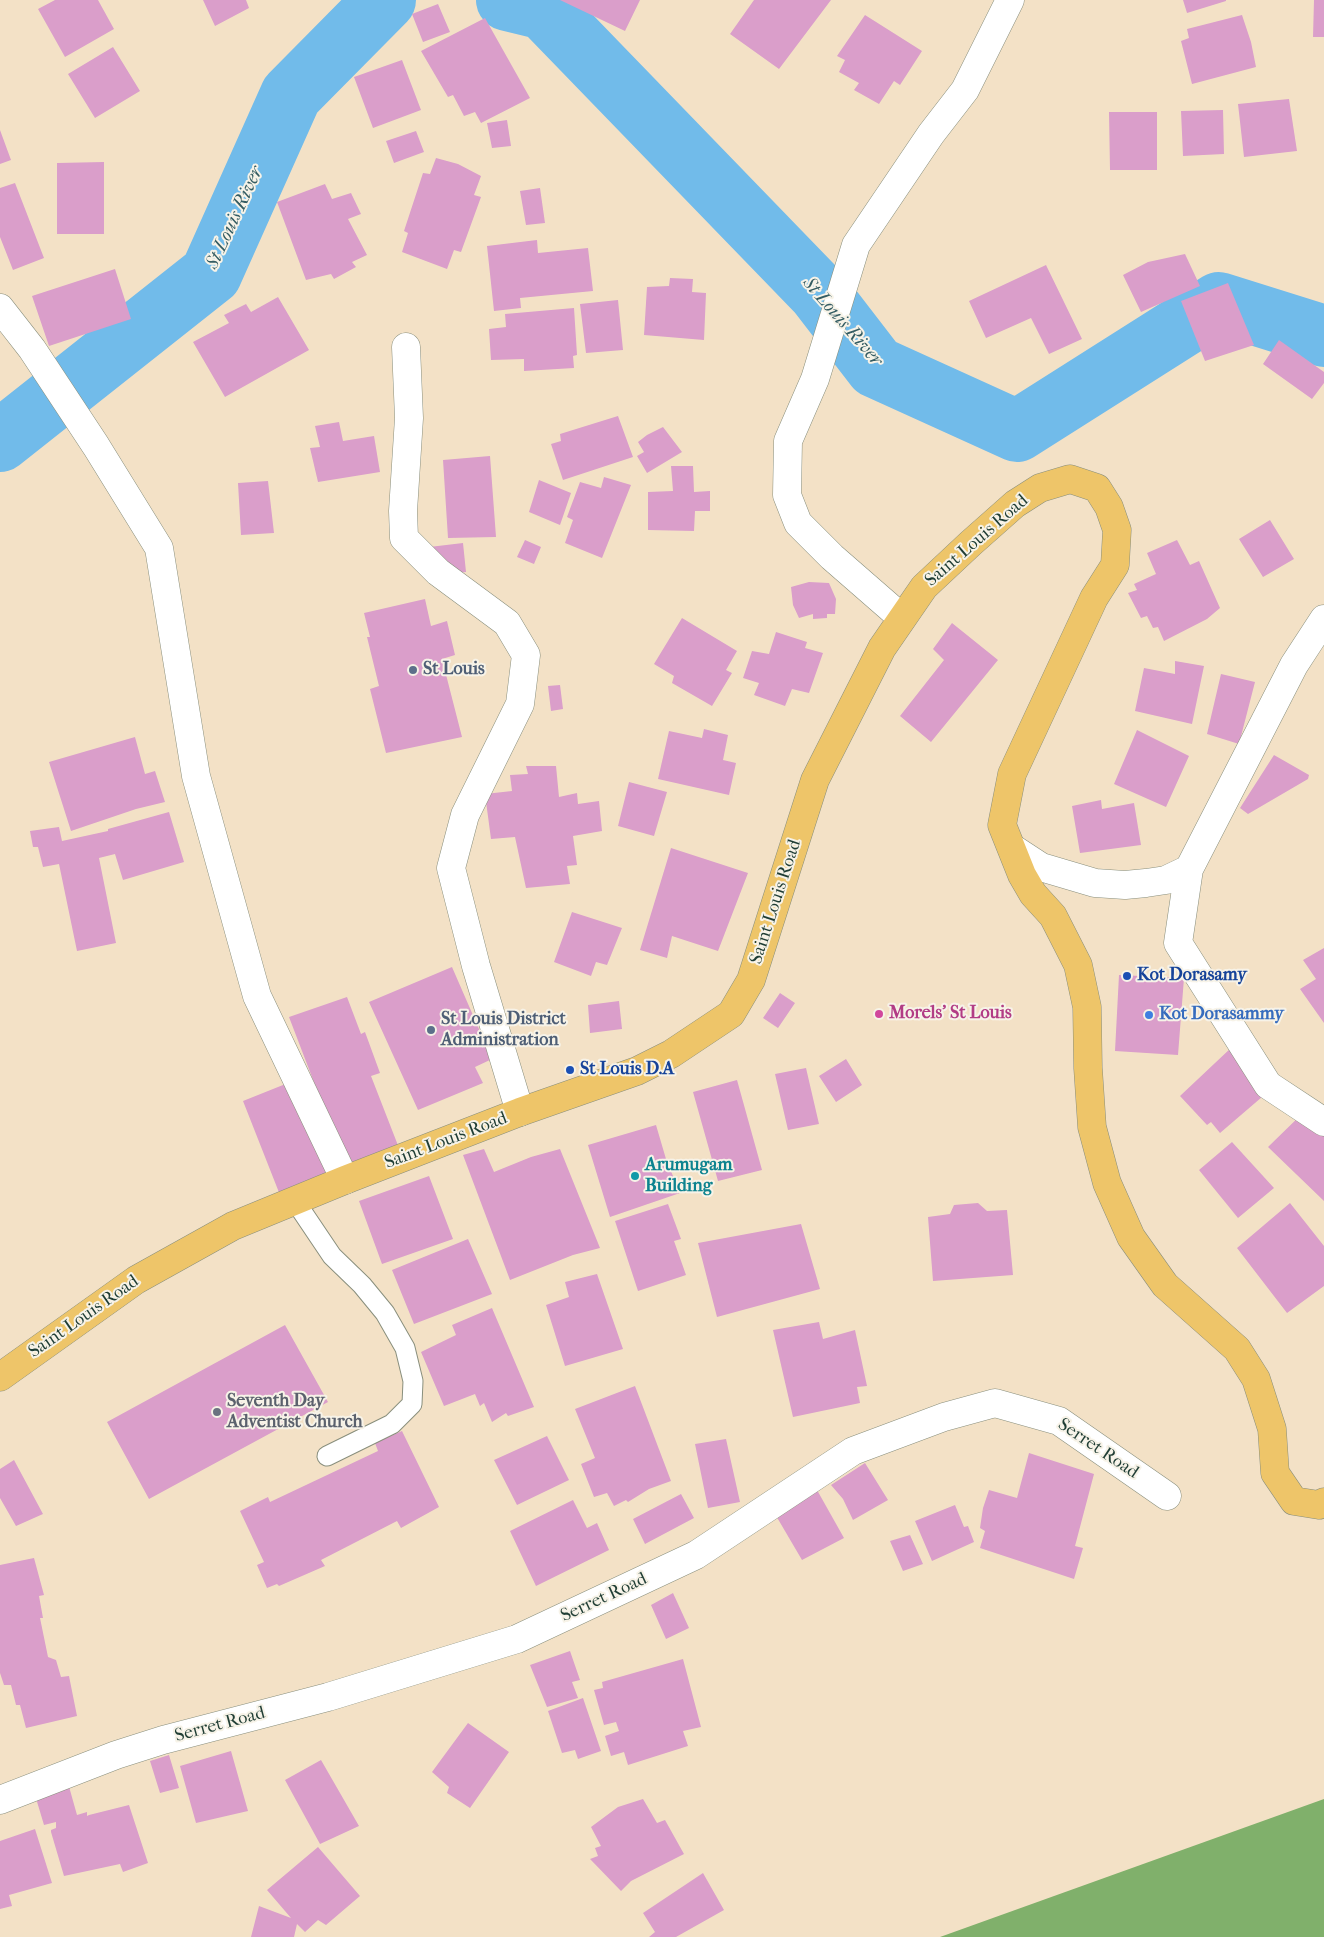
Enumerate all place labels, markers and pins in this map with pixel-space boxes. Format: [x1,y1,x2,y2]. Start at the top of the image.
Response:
place label: St Louis [423,659,485,681]
marker: St Louis [407,664,419,676]
place label: Kot Dorasamy [1137,965,1247,987]
marker: Kot Dorasamy [1121,970,1133,982]
place label: Morels' St Louis [889,1003,1012,1025]
place label: Kot Dorasammy [1159,1004,1284,1026]
marker: Morels' St Louis [873,1008,885,1020]
place label: St Louis District Administration [441,1009,566,1052]
marker: Kot Dorasammy [1143,1009,1155,1021]
marker: St Louis District Administration [425,1024,437,1036]
place label: St Louis D.A [580,1059,674,1081]
marker: St Louis D.A [564,1064,576,1076]
place label: Arumugam Building [645,1155,732,1198]
marker: Arumugam Building [629,1170,641,1182]
place label: Seventh Day Adventist Church [227,1391,363,1434]
marker: Seventh Day Adventist Church [211,1406,223,1418]

